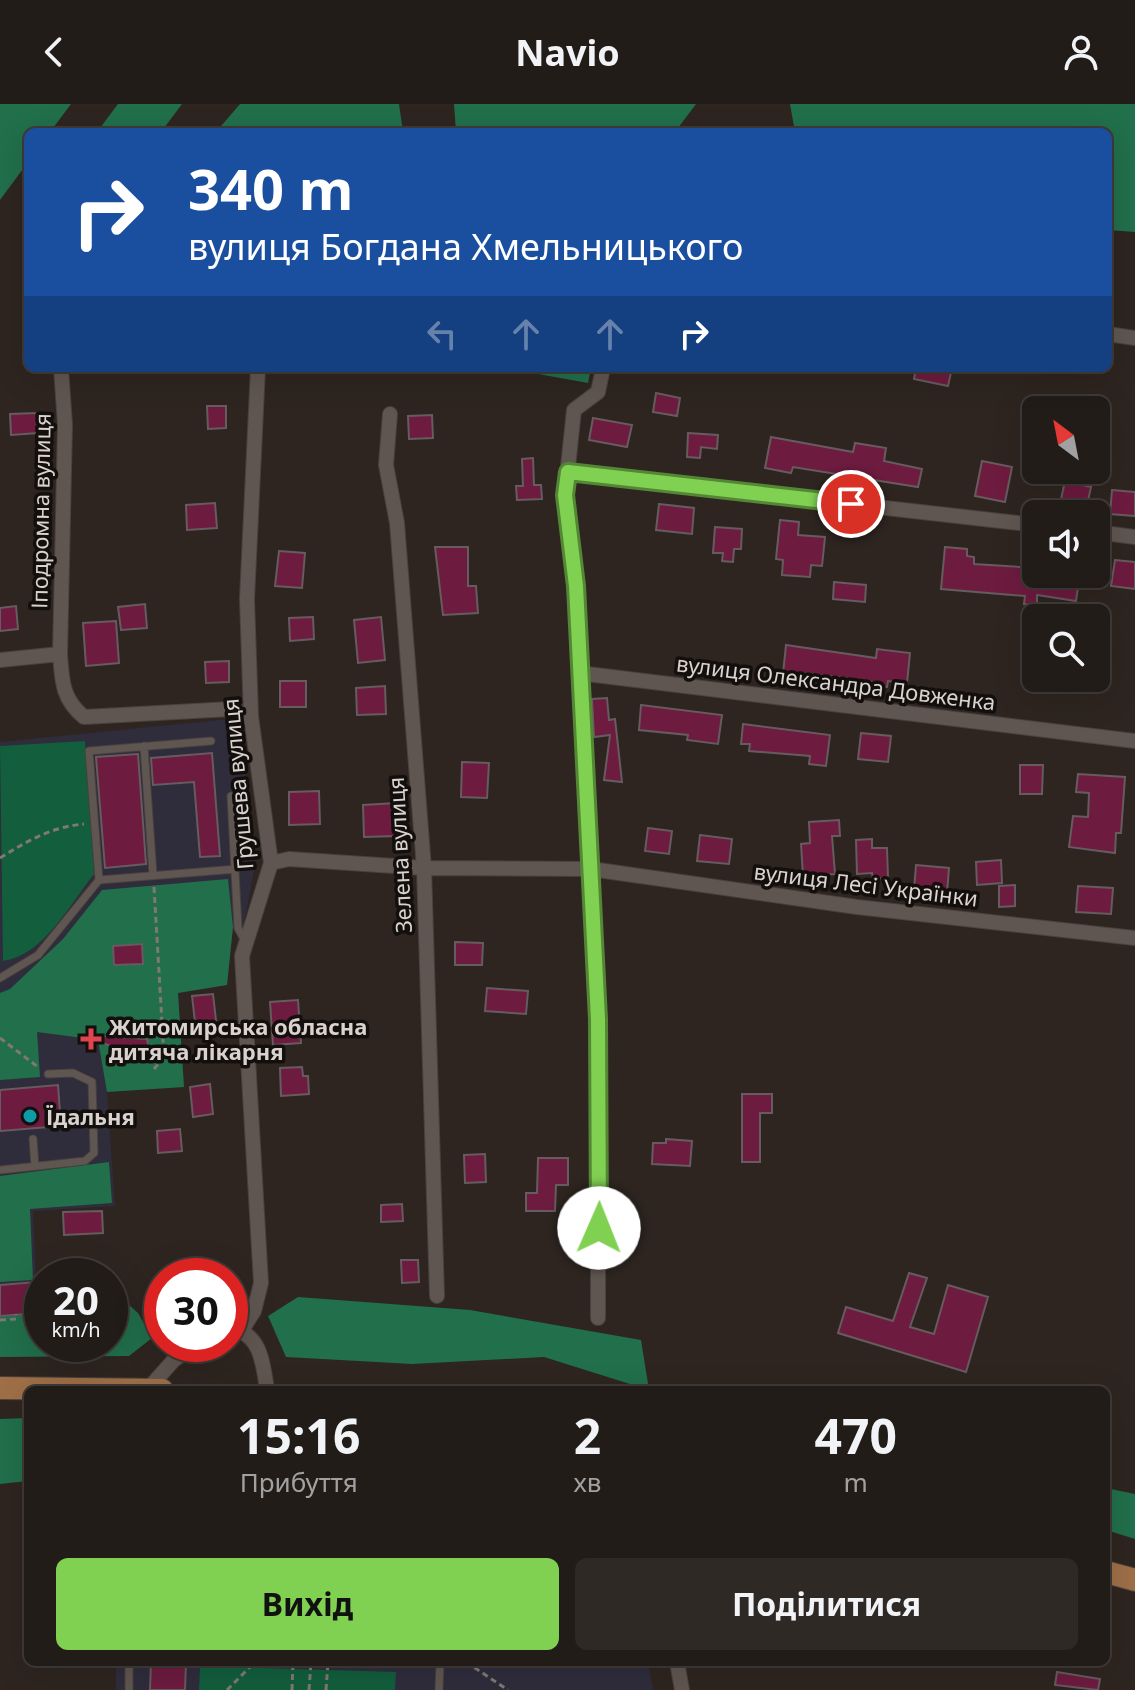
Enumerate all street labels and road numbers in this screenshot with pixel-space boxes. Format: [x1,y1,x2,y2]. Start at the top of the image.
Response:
street label: Іподромна вулиця [23,413,57,609]
street label: вулиця Олександра Довженка [675,648,997,716]
street label: Грушева вулиця [215,697,259,871]
street label: Зелена вулиця [380,776,418,934]
street label: вулиця Лесі Українки [752,855,980,913]

